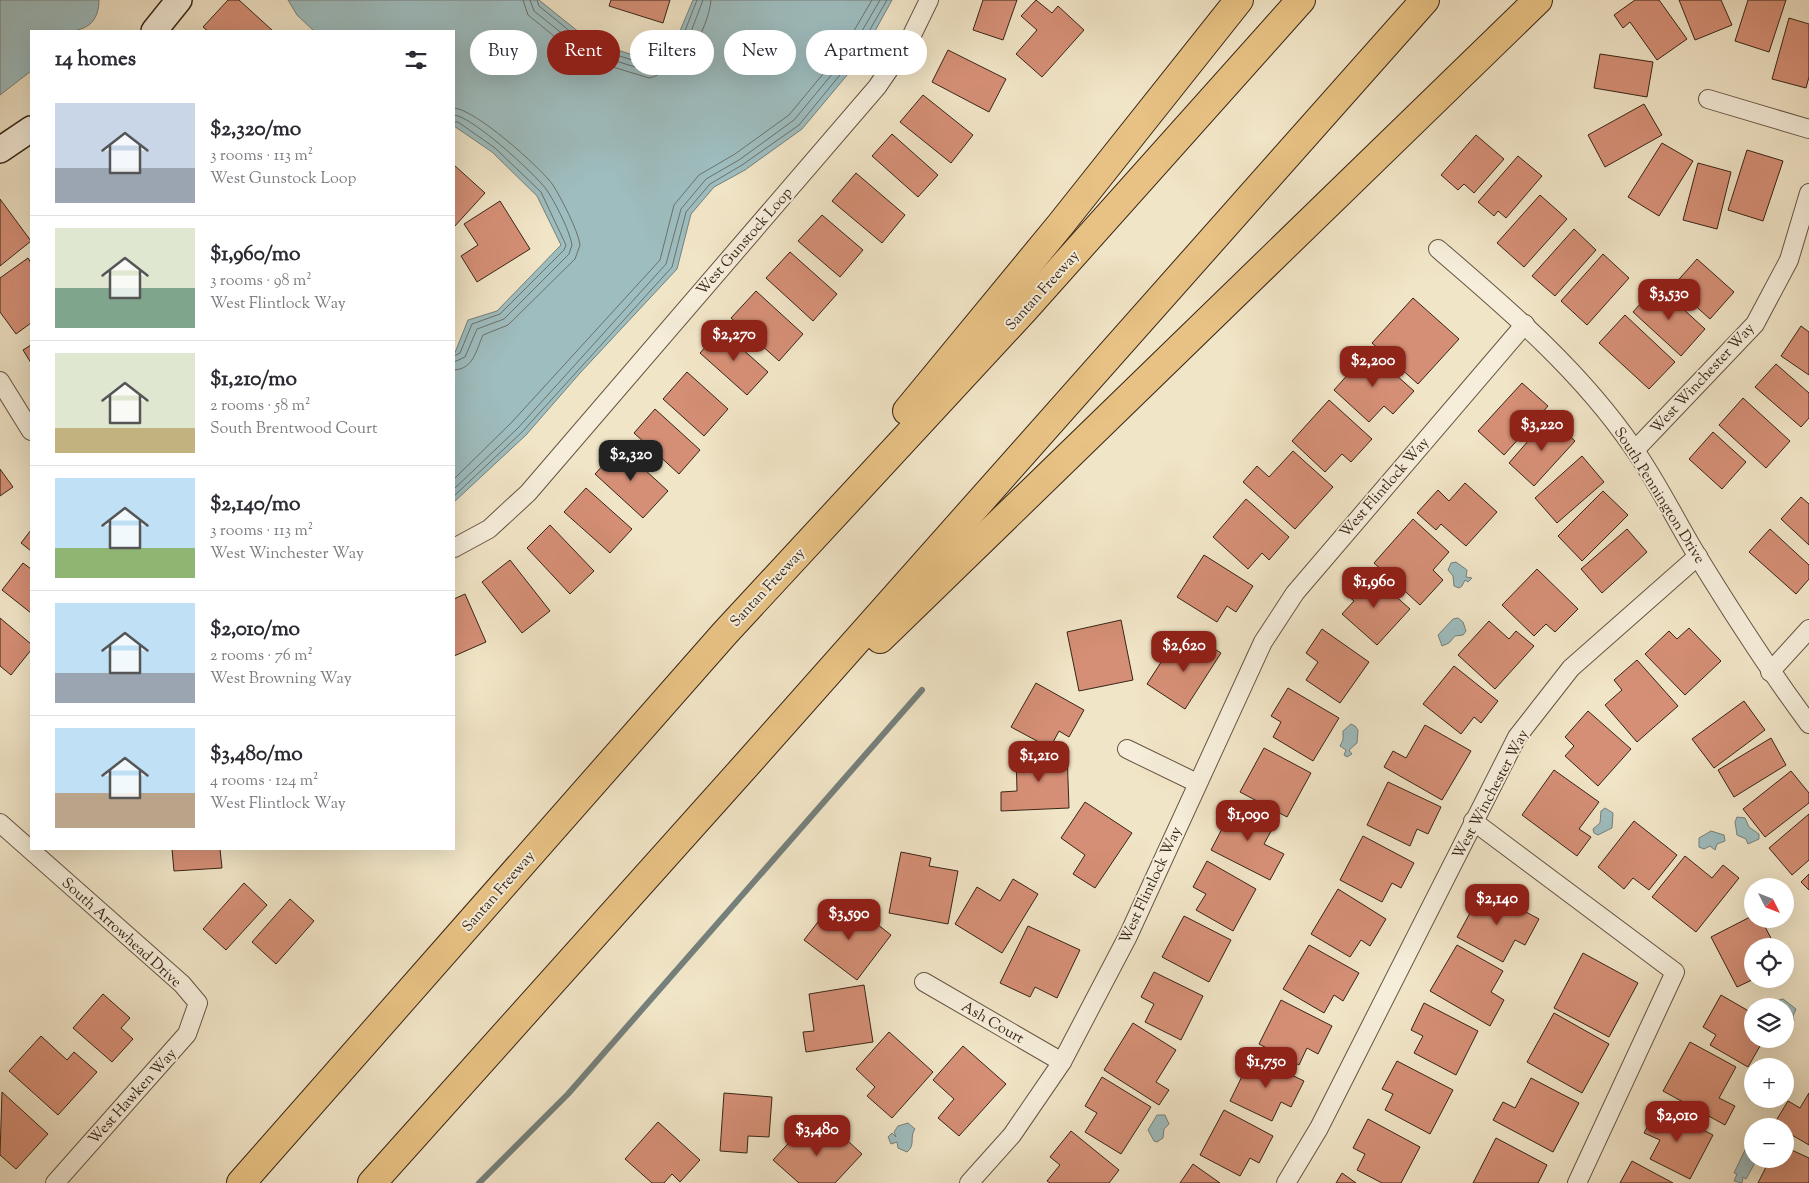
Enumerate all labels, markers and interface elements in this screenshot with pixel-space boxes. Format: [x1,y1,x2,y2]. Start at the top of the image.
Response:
chip: Buy [470,30,537,75]
chip: Rent [547,30,620,75]
chip: Filters [630,30,714,75]
chip: New [724,30,796,75]
chip: Apartment [806,30,927,75]
text: 14 homes [55,45,136,75]
icon: filters [402,46,430,74]
text: $2,320/mo [210,115,301,145]
icon: home [95,123,155,183]
text: 3 rooms · 113 m² [210,145,313,168]
text: West Gunstock Loop [210,168,356,191]
street label: West Gunstock Loop [692,183,798,301]
text: $1,960/mo [210,240,300,270]
street label: Santan Freeway [1001,246,1085,336]
icon: home [95,248,155,308]
text: 3 rooms · 98 m² [210,270,312,293]
pin: $3,530 [1628,278,1710,321]
text: $3,530 [1649,283,1689,306]
text: West Flintlock Way [210,293,346,316]
street label: West Winchester Way [1646,319,1760,439]
pin: $2,270 [693,320,775,362]
text: $2,270 [712,324,756,347]
pin: $2,200 [1332,346,1414,388]
text: $2,200 [1351,350,1395,373]
text: $1,210/mo [210,365,297,395]
icon: home [95,373,155,433]
text: 2 rooms · 58 m² [210,395,310,418]
pin: $3,220 [1501,410,1583,452]
text: $3,220 [1521,414,1563,437]
text: South Brentwood Court [210,418,377,441]
street label: South Pennington Drive [1608,424,1709,568]
street label: West Flintlock Way [1335,433,1435,543]
pin: $2,320 [590,440,672,482]
text: $2,320 [610,444,652,467]
text: $2,140/mo [210,490,300,520]
icon: home [95,498,155,558]
text: 3 rooms · 113 m² [210,520,313,543]
text: West Winchester Way [210,543,364,566]
street label: Santan Freeway [726,543,811,632]
pin: $1,960 [1333,566,1415,609]
text: $1,960 [1353,571,1395,594]
text: $2,010/mo [210,615,300,645]
icon: home [95,623,155,683]
pin: $2,620 [1143,630,1225,673]
text: $2,620 [1162,635,1206,658]
text: 2 rooms · 76 m² [210,645,313,668]
text: West Browning Way [210,668,352,691]
street label: West Winchester Way [1448,726,1535,863]
text: $3,480/mo [210,740,303,770]
pin: $1,210 [998,740,1080,783]
text: $1,210 [1019,745,1059,768]
icon: home [95,748,155,808]
text: 4 rooms · 124 m² [210,770,318,793]
text: West Flintlock Way [210,793,346,816]
pin: $1,090 [1207,800,1289,842]
text: $1,090 [1227,804,1269,827]
street label: West Flintlock Way [1115,823,1188,948]
street label: Santan Freeway [458,846,541,937]
street label: South Arrowhead Drive [56,873,186,993]
north arrow [1744,878,1794,928]
map controls [1744,878,1794,1168]
pin: $2,140 [1456,884,1538,926]
text: $2,140 [1476,888,1518,911]
pin: $3,590 [808,898,890,941]
text: $3,590 [828,903,870,926]
button: locate [1744,938,1794,988]
street label: Ash Court [957,997,1028,1050]
button: layers [1744,998,1794,1048]
street label: West Hawken Way [84,1044,182,1150]
pin: $1,750 [1225,1046,1307,1089]
text: $1,750 [1246,1051,1286,1074]
button: + [1744,1058,1794,1108]
pin: $2,010 [1636,1100,1718,1143]
text: $2,010 [1656,1105,1698,1128]
pin: $3,480 [776,1114,858,1157]
button: − [1744,1118,1794,1168]
text: $3,480 [795,1119,839,1142]

